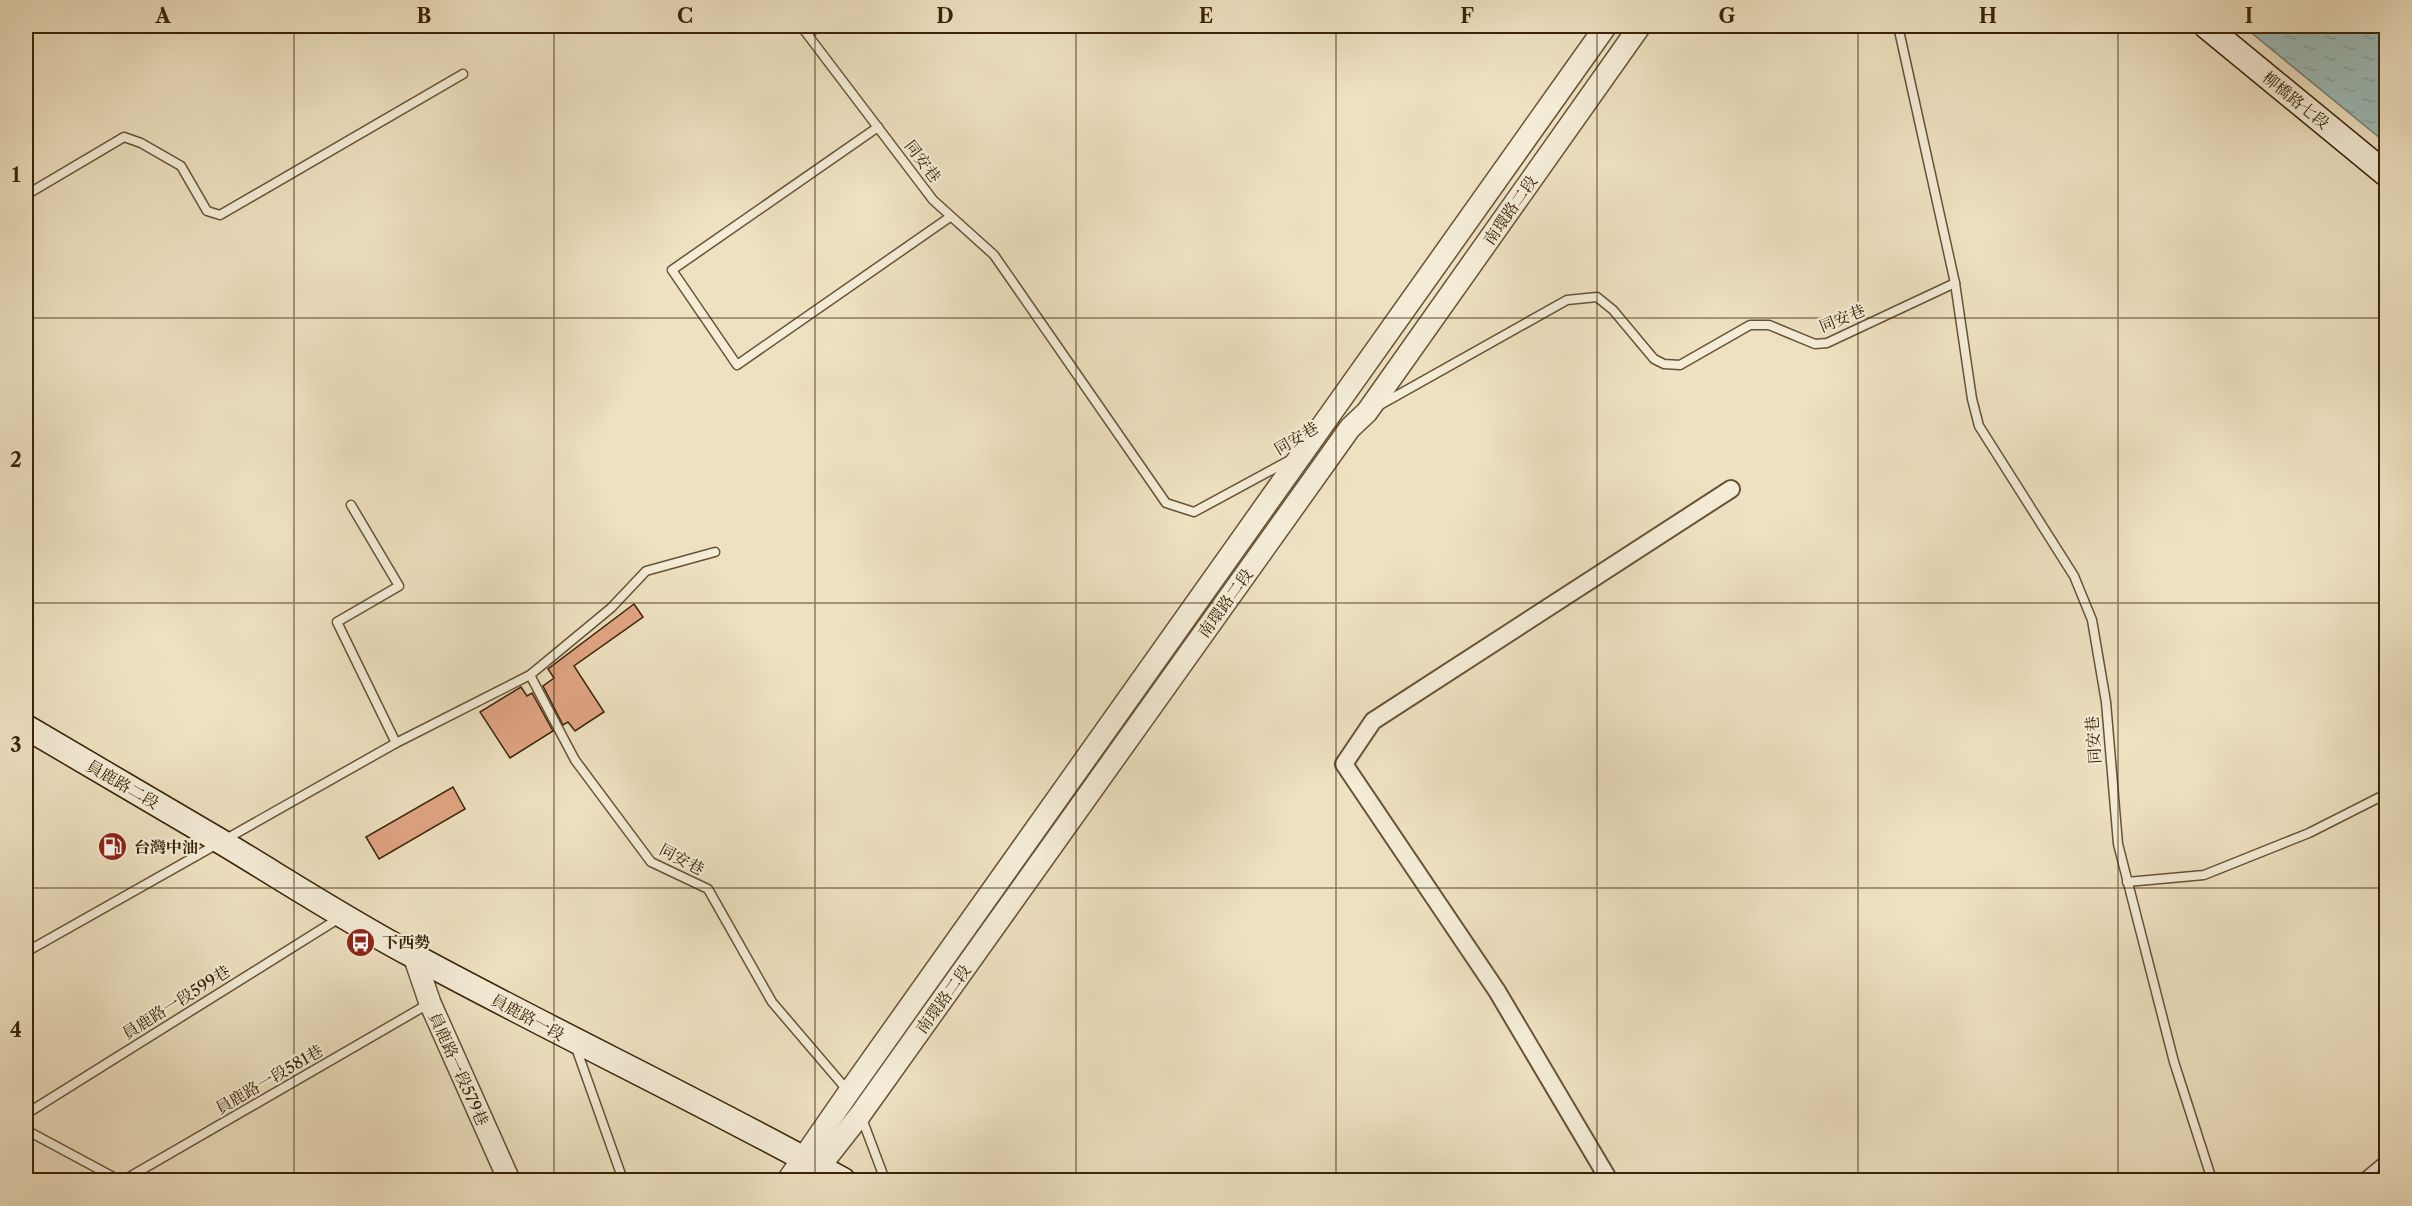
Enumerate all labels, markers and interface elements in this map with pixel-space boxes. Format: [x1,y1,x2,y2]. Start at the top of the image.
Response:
text: A [154,4,171,28]
text: B [417,4,432,28]
text: C [677,4,693,28]
text: D [936,4,954,28]
text: E [1199,4,1213,28]
text: F [1460,4,1474,28]
text: G [1719,4,1736,28]
text: H [1979,4,1997,28]
text: I [2245,4,2253,28]
street label: 柳橋路七段 [2259,67,2333,133]
street label: 同安巷 [901,136,945,186]
text: 1 [12,163,21,187]
street label: 南環路二段 [1479,171,1541,249]
street label: 同安巷 [1816,300,1868,336]
street label: 同安巷 [1270,417,1322,459]
text: 2 [10,448,22,472]
street label: 南環路二段 [1193,565,1257,641]
street label: 同安巷 [2081,715,2105,765]
text: 3 [10,733,22,757]
street label: 員鹿路二段 [83,755,163,813]
fuel station icon: 台灣中油 [97,831,129,863]
place label: 台灣中油 [134,837,198,857]
street label: 同安巷 [656,839,708,879]
bus stop icon: 下西勢 [345,926,377,958]
place label: 下西勢 [382,932,430,952]
street label: 員鹿路一段599巷 [118,961,234,1043]
street label: 南環路二段 [911,961,975,1037]
street label: 員鹿路一段 [488,989,568,1045]
street label: 員鹿路一段579巷 [425,1009,493,1129]
text: 4 [10,1018,22,1042]
street label: 員鹿路一段581巷 [212,1040,326,1118]

